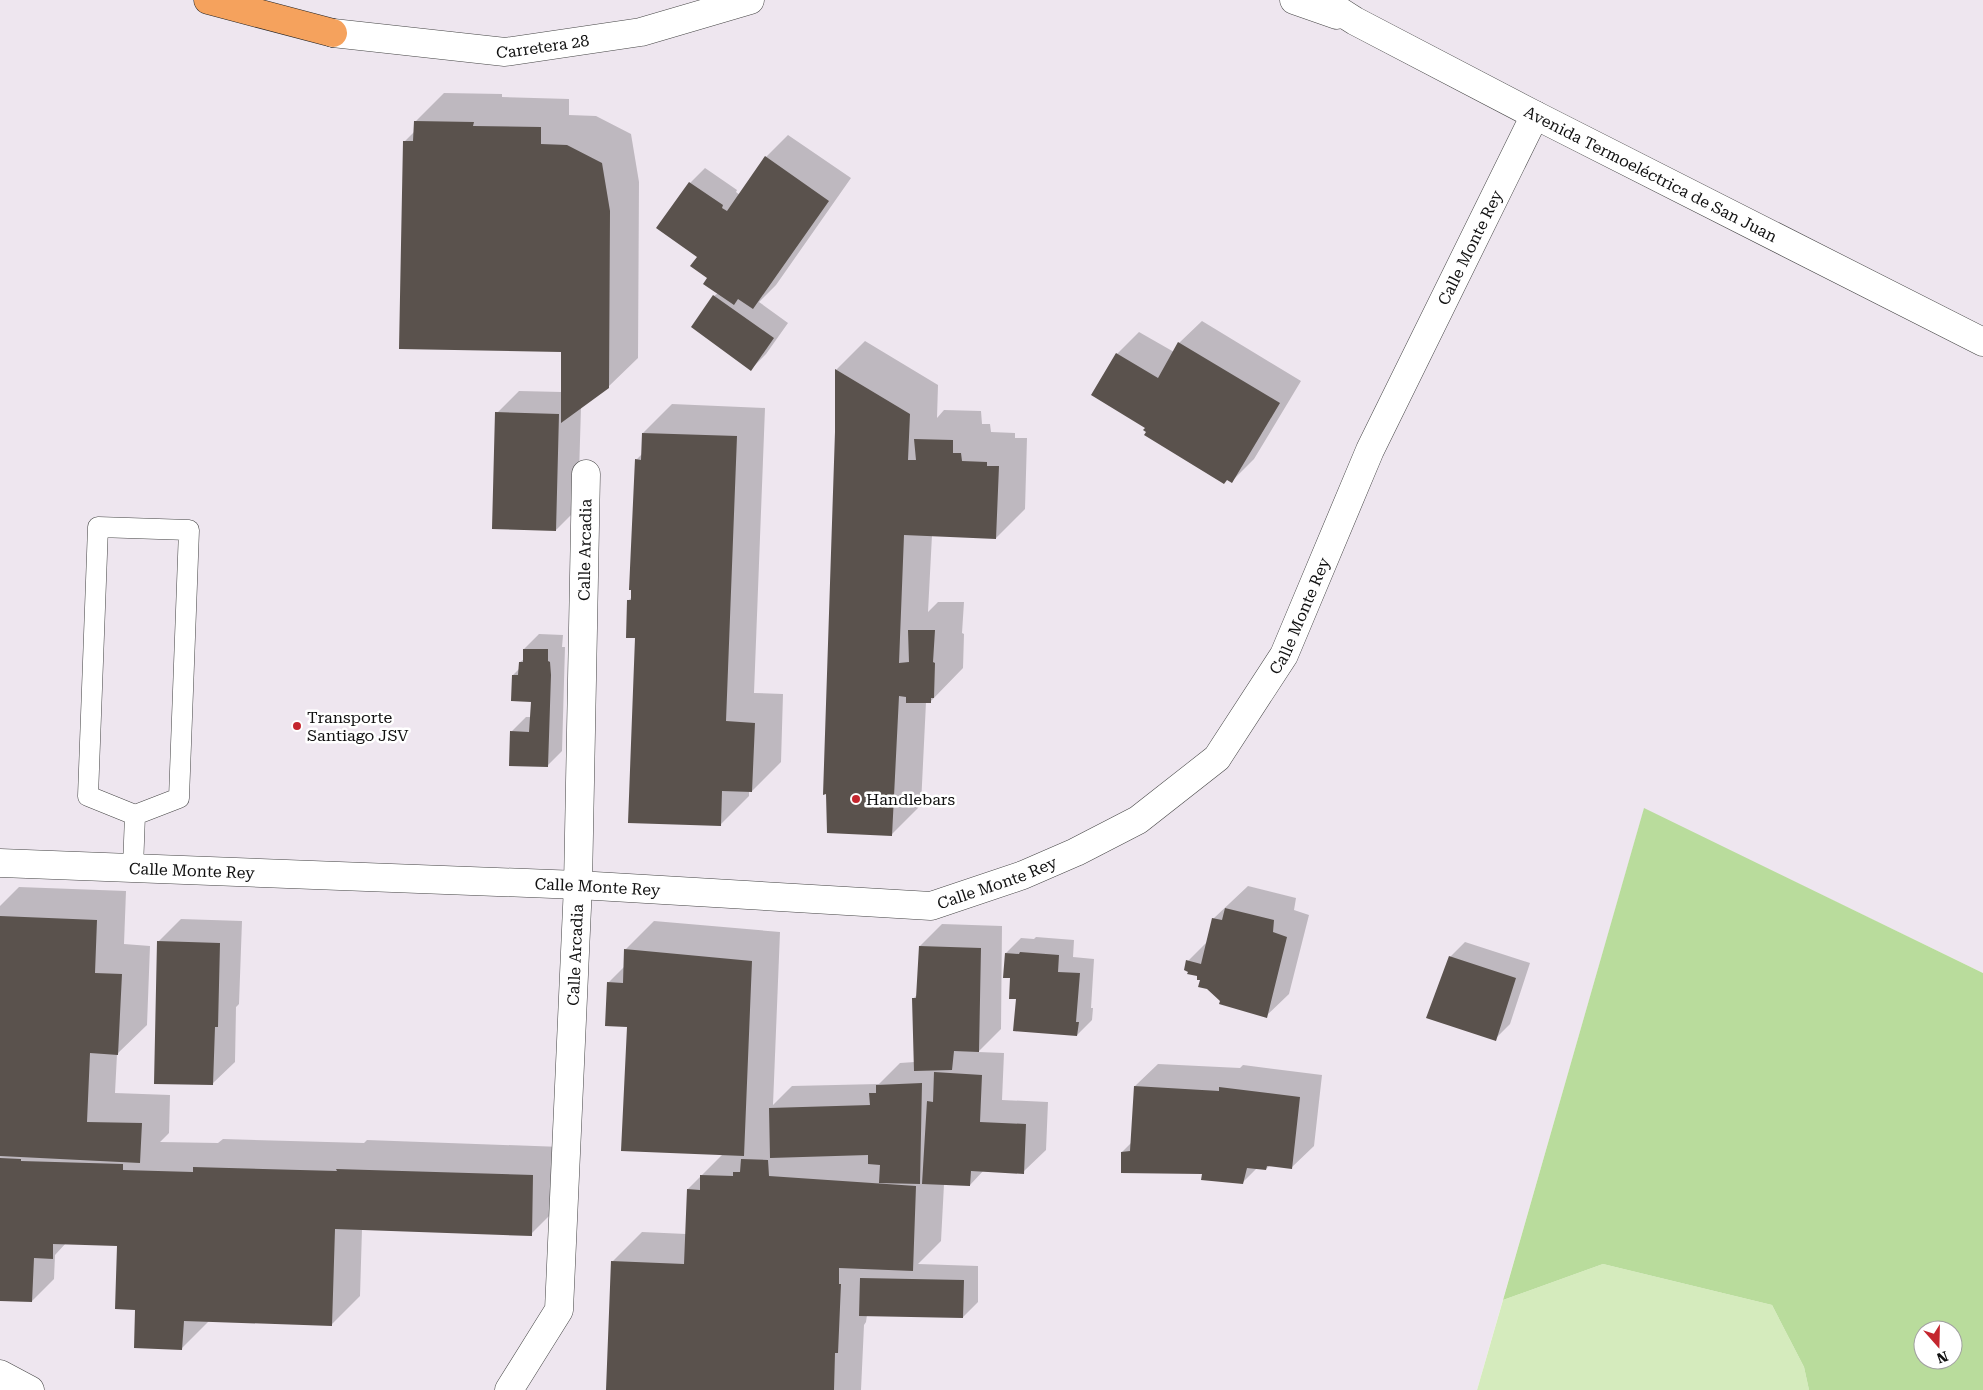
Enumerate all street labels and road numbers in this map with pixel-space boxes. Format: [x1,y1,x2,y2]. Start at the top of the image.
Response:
street label: Carretera 28 [495,31,590,62]
street label: Avenida Termoeléctrica de San Juan [1521,102,1780,246]
street label: Calle Monte Rey [1434,187,1507,308]
street label: Calle Arcadia [575,498,596,601]
street label: Calle Monte Rey [1265,554,1334,678]
street label: Calle Monte Rey [935,852,1060,913]
street label: Calle Monte Rey [129,859,256,883]
street label: Calle Monte Rey [534,874,661,900]
street label: Calle Arcadia [564,903,587,1006]

